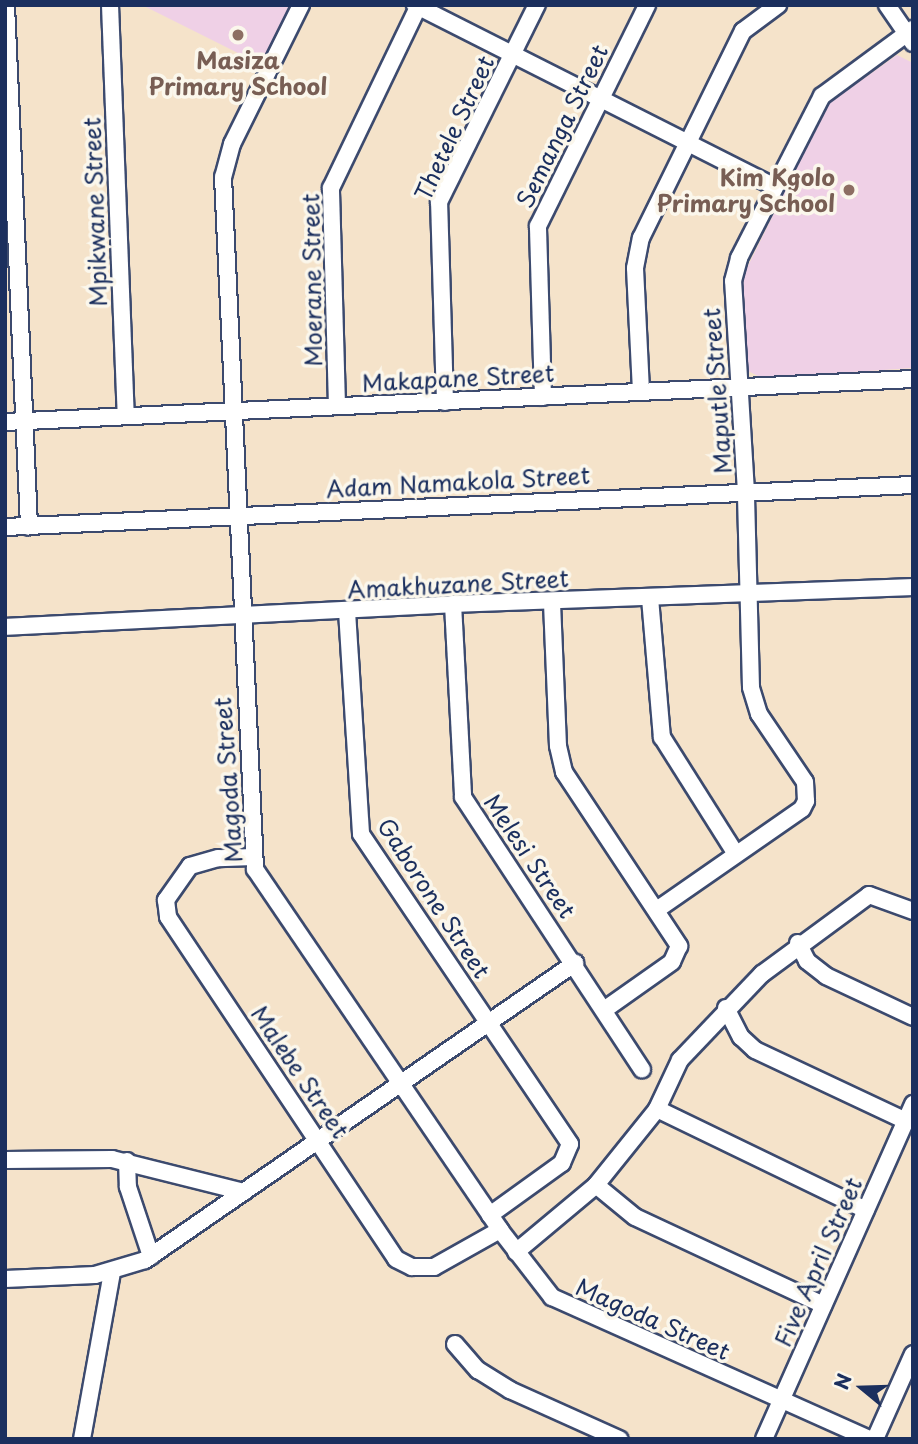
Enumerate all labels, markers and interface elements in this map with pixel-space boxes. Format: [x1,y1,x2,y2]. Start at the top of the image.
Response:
marker: Masiza Primary School [230,27,246,43]
street label: Semanga Street [510,40,614,212]
place label: Masiza Primary School [149,46,327,100]
street label: Thetele Street [408,51,500,205]
street label: Mpikwane Street [78,117,112,307]
place label: Kim Kgolo Primary School [656,163,835,217]
marker: Kim Kgolo Primary School [841,182,857,198]
street label: Moerane Street [297,193,327,367]
street label: Maputle Street [697,307,737,475]
street label: Makapane Street [361,359,555,397]
street label: Adam Namakola Street [325,461,591,503]
street label: Amakhuzane Street [347,564,569,604]
street label: Magoda Street [208,696,248,864]
street label: Melesi Street [478,788,582,924]
street label: Gaborone Street [372,813,496,983]
street label: Malebe Street [245,1000,355,1144]
street label: Five April Street [768,1173,868,1351]
street label: Magoda Street [572,1273,734,1365]
north arrow [827,1353,897,1423]
text: N [826,1369,858,1393]

